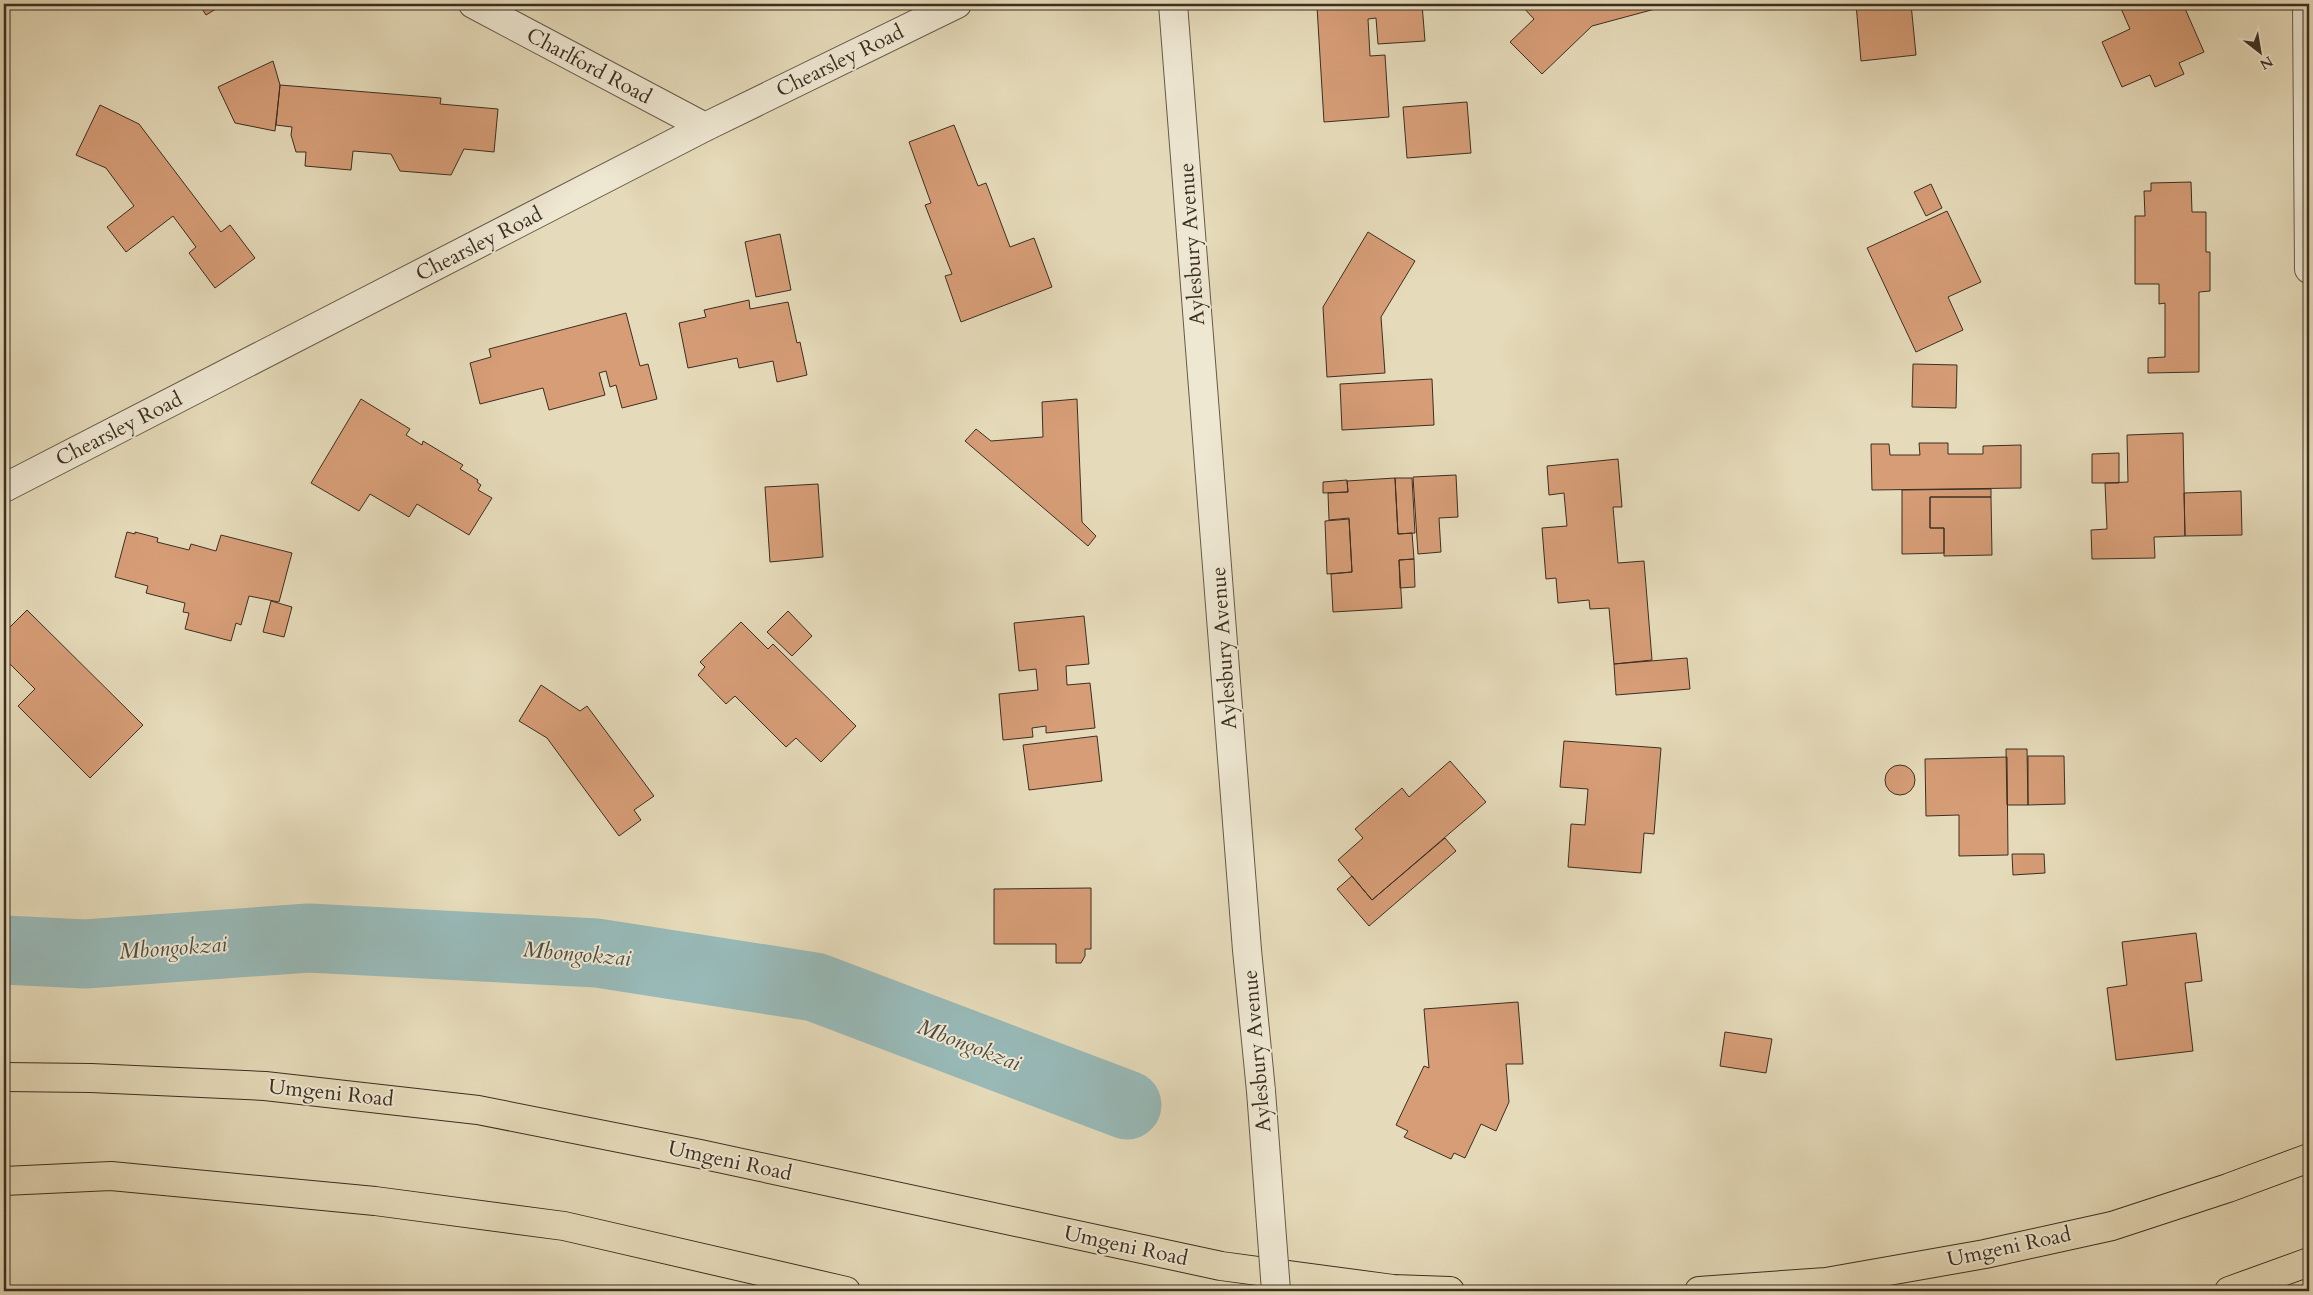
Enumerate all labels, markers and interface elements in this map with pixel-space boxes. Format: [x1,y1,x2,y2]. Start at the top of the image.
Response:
street label: Chearsley Road [771,18,909,104]
street label: Charlford Road [521,21,657,111]
north arrow [2236,28,2286,78]
text: N [2256,51,2277,74]
street label: Aylesbury Avenue [1172,162,1212,326]
street label: Chearsley Road [411,200,547,288]
street label: Chearsley Road [51,385,187,473]
street label: Aylesbury Avenue [1204,566,1244,730]
water label: Mbongokzai [118,929,229,967]
water label: Mbongokzai [522,934,633,974]
street label: Aylesbury Avenue [1235,968,1279,1134]
water label: Mbongokzai [913,1012,1026,1079]
street label: Umgeni Road [267,1072,395,1114]
street label: Umgeni Road [665,1134,795,1188]
street label: Umgeni Road [1061,1219,1191,1273]
street label: Umgeni Road [1944,1220,2074,1274]

